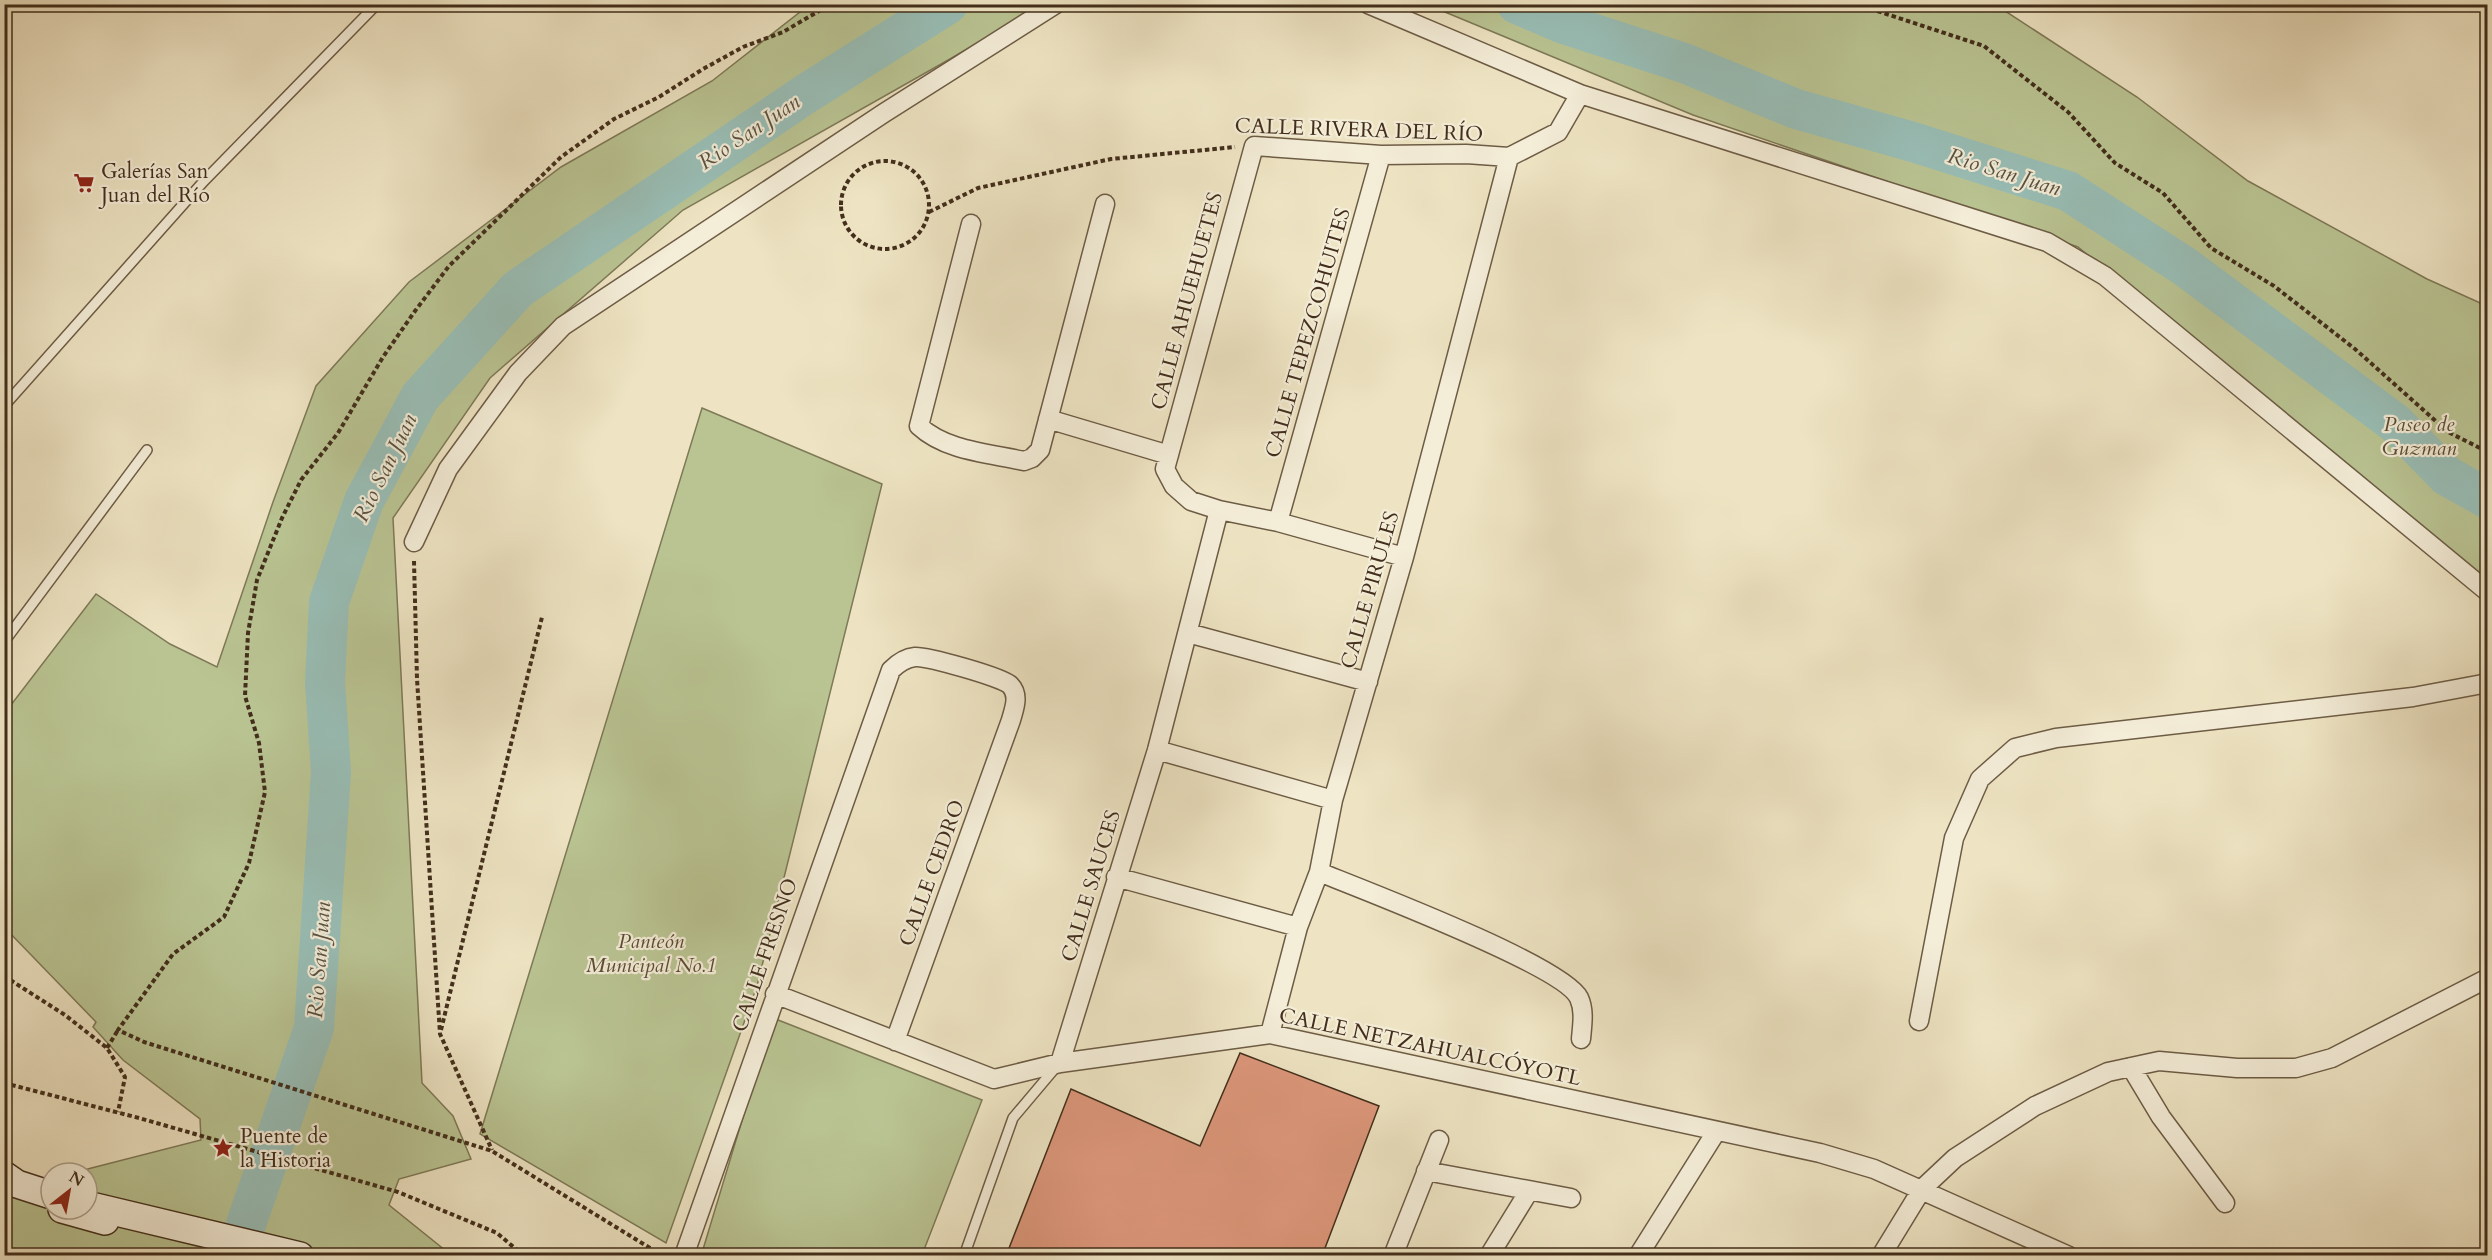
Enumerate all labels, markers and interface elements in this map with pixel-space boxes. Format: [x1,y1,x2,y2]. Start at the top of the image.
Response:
water label: Rio San Juan [692,87,806,177]
street label: CALLE RIVERA DEL RÍO [1234,111,1484,149]
water label: Rio San Juan [1944,141,2064,203]
place label: Galerías San Juan del Río [98,157,210,210]
supermarket icon: Galerías San Juan del Río [72,171,96,195]
street label: CALLE AHUEHUETES [1144,189,1230,413]
street label: CALLE TEPEZCOHUITES [1258,205,1358,461]
water label: Rio San Juan [346,409,424,527]
park label: Paseo de Guzman [2382,410,2457,463]
street label: CALLE PIRULES [1334,508,1406,672]
street label: CALLE CEDRO [892,796,972,950]
street label: CALLE SAUCES [1054,807,1128,965]
street label: CALLE FRESNO [725,874,805,1036]
water label: Rio San Juan [300,900,338,1019]
park label: Panteón Municipal No.1 [586,927,716,980]
street label: CALLE NETZAHUALCÓYOTL [1276,1000,1584,1093]
place label: Puente de la Historia [240,1122,331,1175]
place icon: Puente de la Historia [211,1136,235,1160]
north arrow [39,1161,99,1221]
text: N [65,1166,88,1192]

